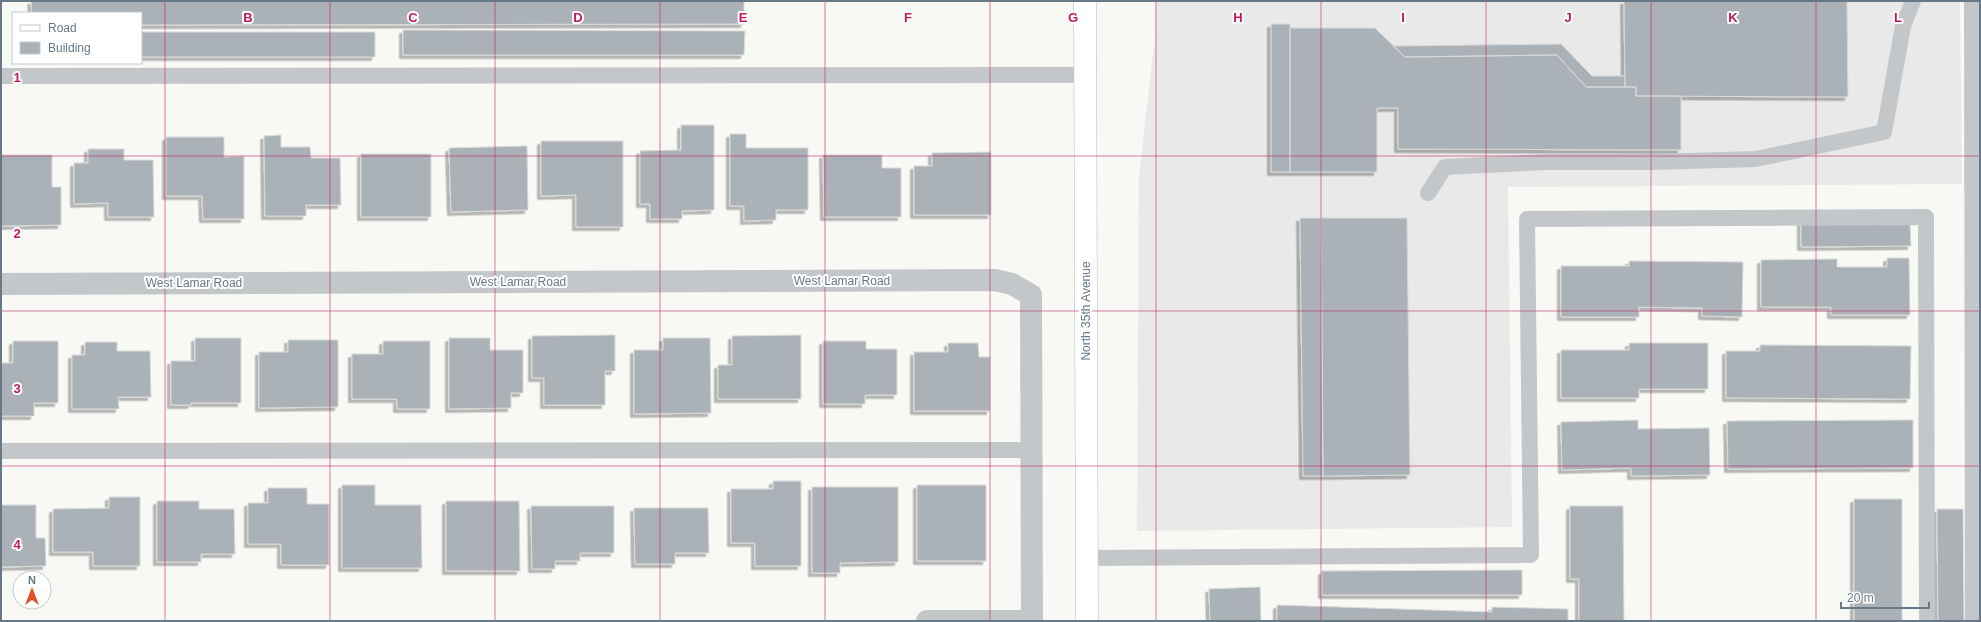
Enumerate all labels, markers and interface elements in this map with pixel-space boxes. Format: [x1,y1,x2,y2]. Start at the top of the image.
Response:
text: B [243,10,253,25]
text: C [408,10,418,25]
text: D [573,10,583,25]
text: E [739,10,748,25]
text: F [904,10,912,25]
text: G [1068,10,1078,25]
text: H [1233,10,1243,25]
text: I [1401,10,1405,25]
text: J [1564,10,1572,25]
text: K [1728,10,1738,25]
text: L [1894,10,1902,25]
legend [12,12,142,64]
text: Road [48,21,77,35]
text: Building [48,41,91,55]
text: 1 [13,70,21,85]
text: 2 [13,226,21,241]
street label: North 35th Avenue [1079,261,1093,361]
street label: West Lamar Road [794,274,890,288]
street label: West Lamar Road [470,275,566,289]
street label: West Lamar Road [146,276,242,290]
text: 3 [13,381,21,396]
text: 4 [13,537,21,552]
north arrow [12,570,52,610]
text: N [28,574,36,586]
scale bar [1841,584,1929,610]
text: 20 m [1847,591,1874,605]

